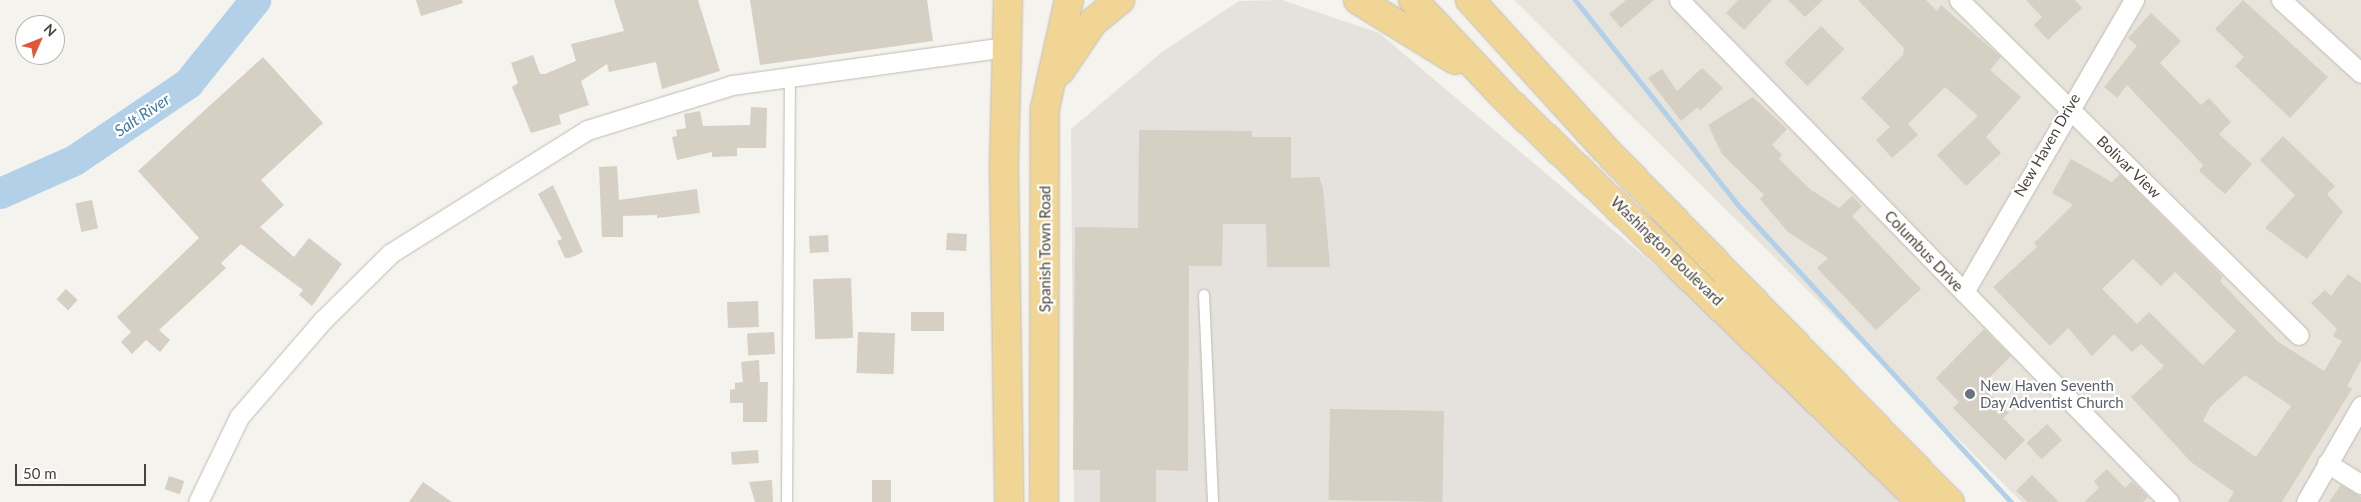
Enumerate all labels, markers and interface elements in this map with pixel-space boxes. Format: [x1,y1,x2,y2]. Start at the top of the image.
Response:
north arrow [15,15,65,65]
text: N [41,20,60,40]
water label: Salt River [111,89,173,141]
street label: New Haven Drive [2010,90,2084,200]
street label: Bolivar View [2093,132,2165,202]
street label: Spanish Town Road [1036,185,1054,313]
street label: Washington Boulevard [1607,193,1727,309]
street label: Columbus Drive [1881,207,1967,295]
place label: New Haven Seventh Day Adventist Church [1980,376,2125,411]
marker: New Haven Seventh Day Adventist Church [1964,388,1976,400]
scale bar [18,454,149,486]
text: 50 m [23,464,57,482]

